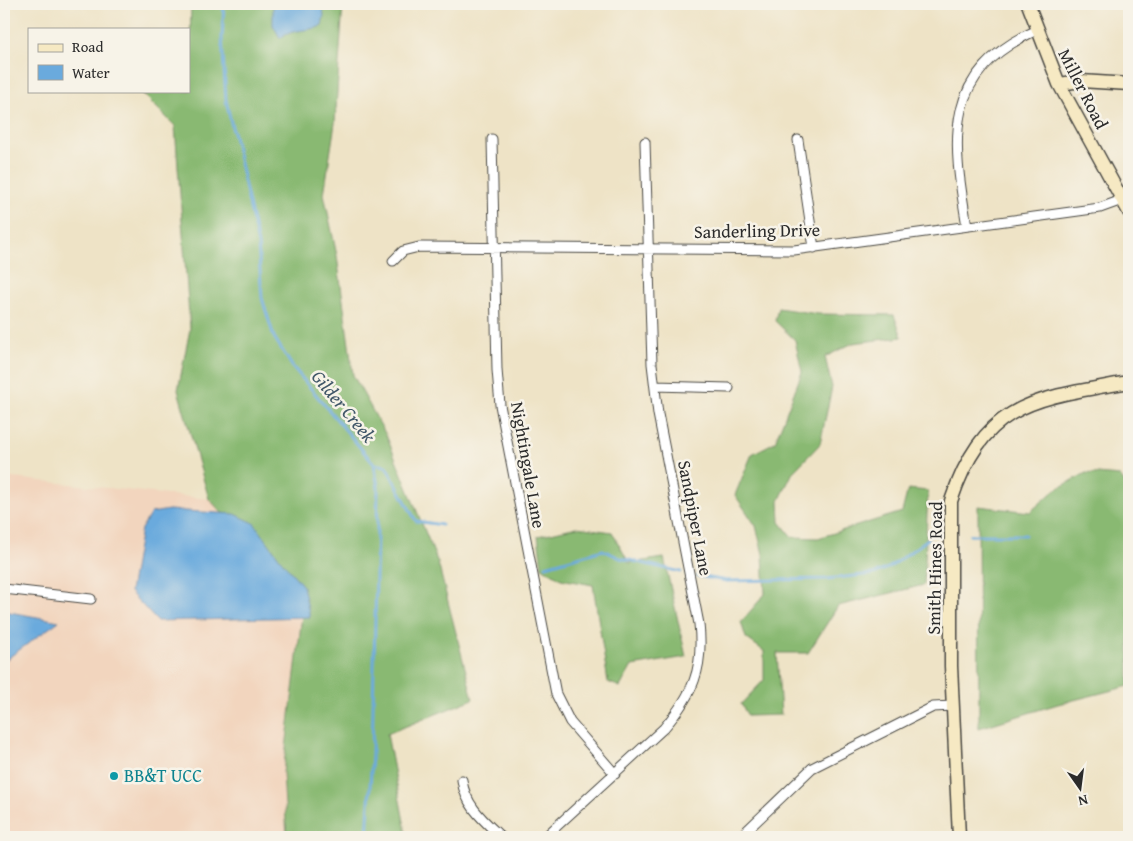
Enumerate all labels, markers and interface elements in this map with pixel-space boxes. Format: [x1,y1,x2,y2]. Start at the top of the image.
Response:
legend [28,28,190,92]
text: Road [72,36,103,57]
street label: Miller Road [1052,44,1115,134]
text: Water [72,62,110,83]
street label: Sanderling Drive [694,216,820,245]
water label: Gilder Creek [305,364,383,449]
street label: Nightingale Lane [504,399,553,530]
street label: Sandpiper Lane [671,458,720,578]
street label: Smith Hines Road [920,501,949,635]
place label: BB&T UCC [124,762,202,789]
north arrow [1056,764,1106,814]
marker: BB&T UCC [108,770,120,782]
text: N [1076,790,1090,812]

